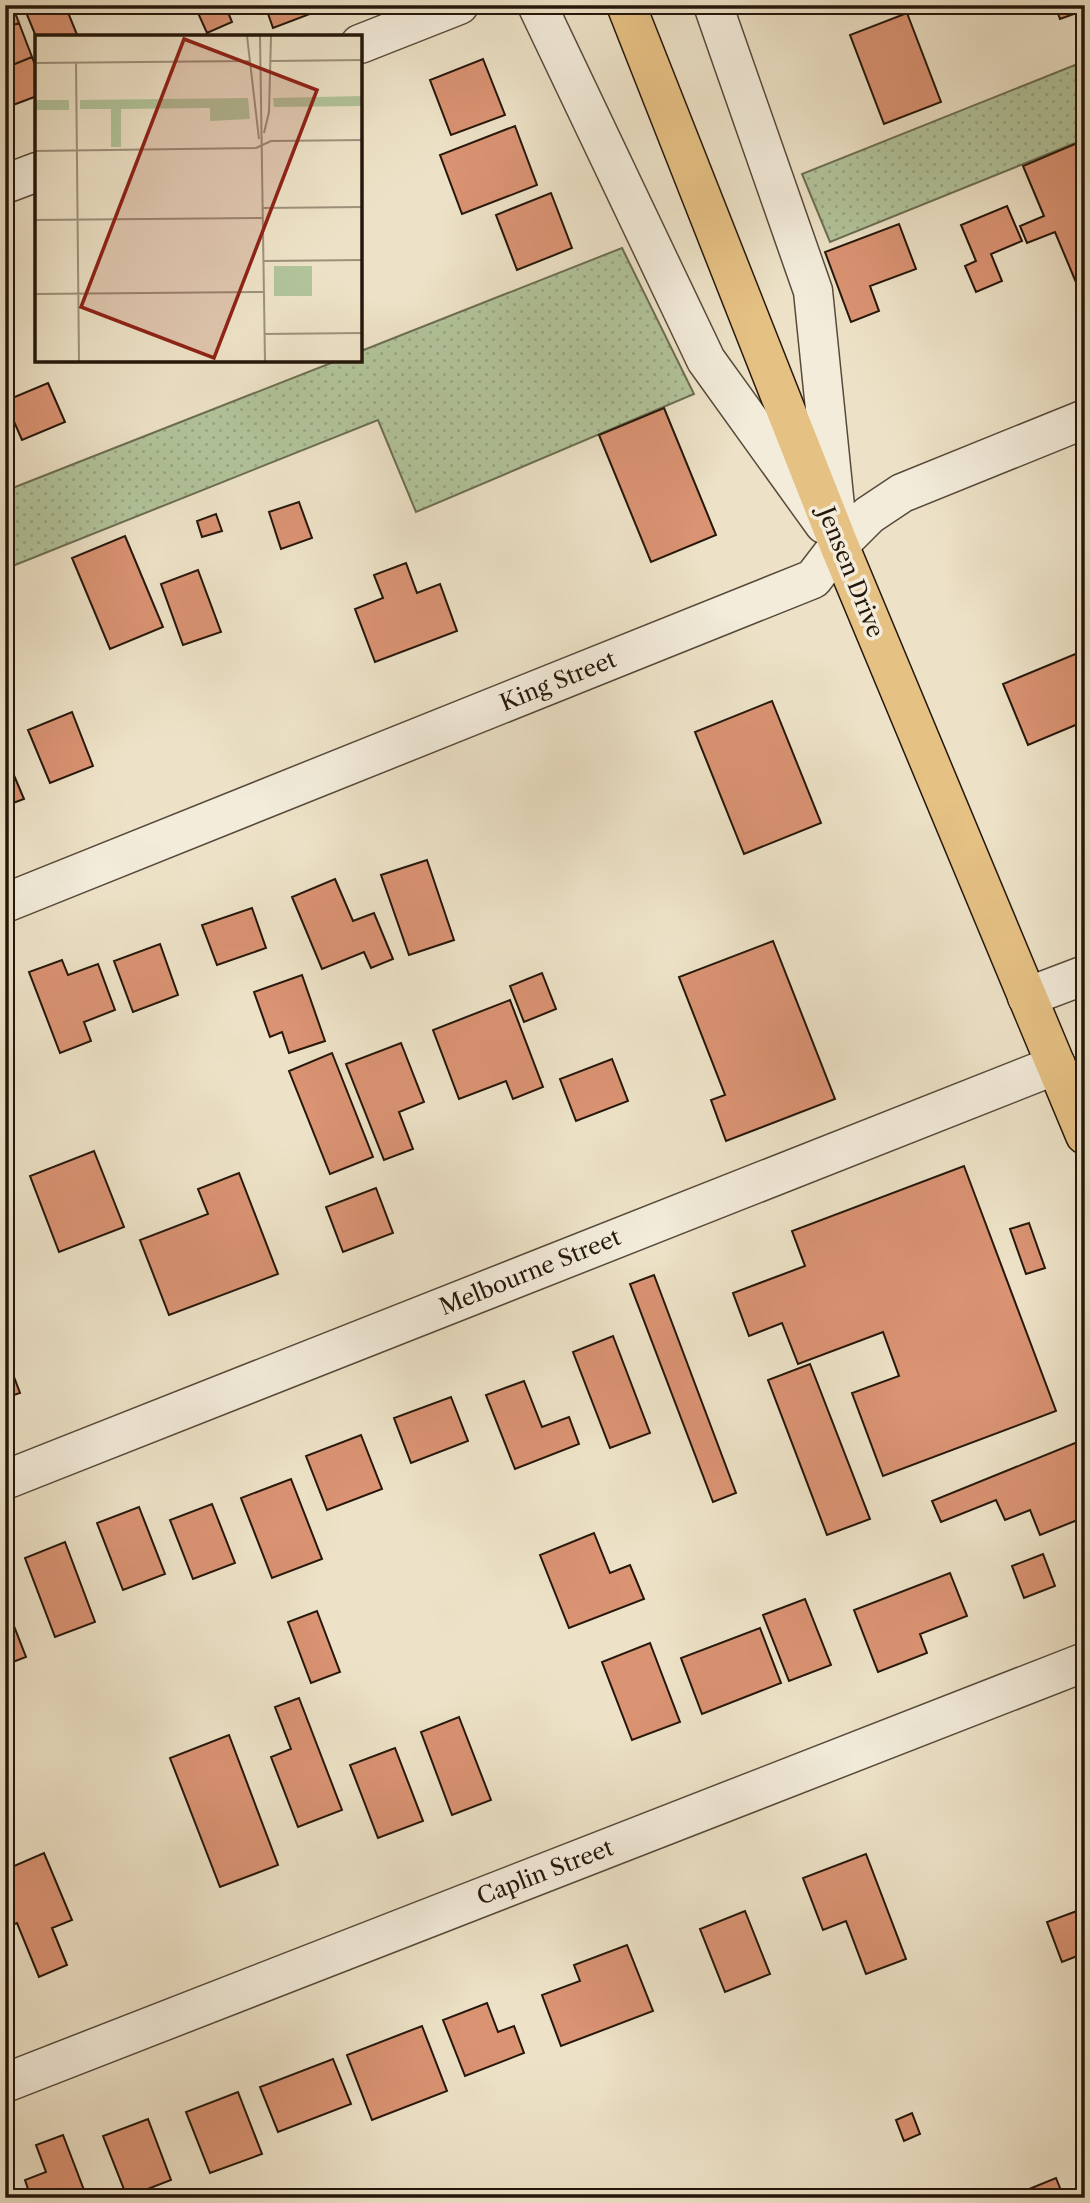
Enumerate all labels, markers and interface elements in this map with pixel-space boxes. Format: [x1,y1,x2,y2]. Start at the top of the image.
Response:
inset map [35,35,362,362]
street label: Jensen Drive [811,500,890,641]
street label: King Street [496,645,620,717]
street label: Melbourne Street [435,1223,625,1321]
street label: Caplin Street [473,1833,617,1911]

